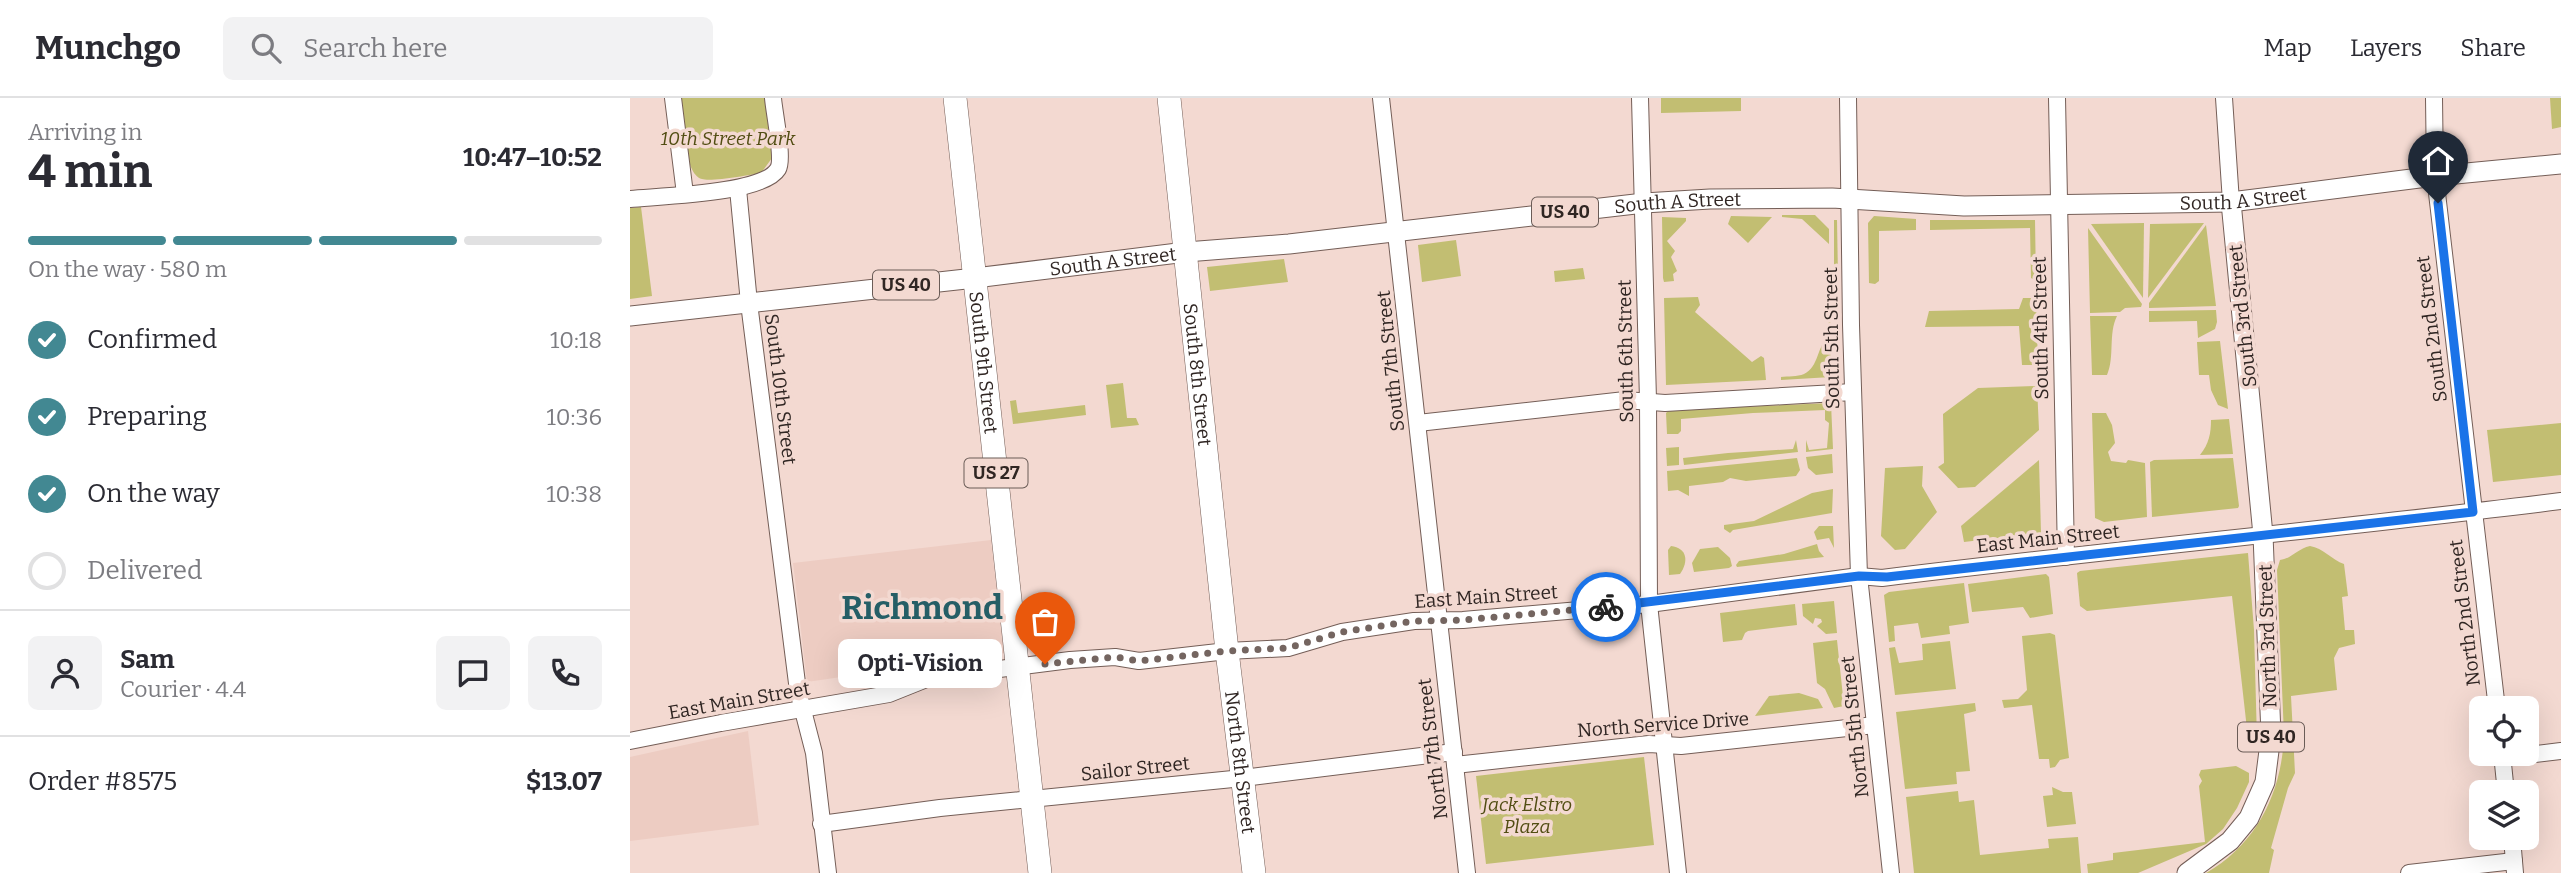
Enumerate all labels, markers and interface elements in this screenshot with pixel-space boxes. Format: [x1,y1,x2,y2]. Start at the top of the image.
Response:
search box [223,17,713,80]
text: Munchgo [35,28,181,68]
icon: search [247,29,285,67]
text: Search here [303,33,447,64]
text: Map [2264,34,2312,62]
text: Layers [2350,34,2422,62]
text: Share [2460,34,2526,62]
text: Arriving in [28,118,142,146]
park label: 10th Street Park [660,127,796,150]
pin [2408,131,2468,203]
text: 10:47–10:52 [463,142,602,173]
icon: home [2419,142,2457,180]
text: 4 min [28,144,152,199]
street label: South A Street [2179,181,2308,215]
street label: South A Street [1613,188,1741,218]
road number: US 40 [1532,198,1598,226]
street label: South A Street [1048,242,1178,281]
street label: South 3rd Street [2224,243,2261,388]
street label: South 2nd Street [2411,254,2452,403]
text: On the way · 580 m [28,255,227,283]
street label: South 4th Street [2028,256,2053,400]
street label: South 5th Street [1819,267,1844,409]
road number: US 40 [873,270,939,300]
street label: South 6th Street [1613,279,1638,423]
street label: South 7th Street [1372,289,1409,433]
street label: South 9th Street [964,290,1003,435]
street label: South 8th Street [1179,302,1216,447]
street label: South 10th Street [760,312,801,466]
icon: check [28,321,66,359]
text: Confirmed [87,324,217,355]
text: 10:18 [550,326,602,354]
icon: check [28,398,66,436]
text: Preparing [87,401,207,432]
text: 10:36 [546,403,602,431]
road number: US 27 [964,458,1028,488]
icon: check [28,475,66,513]
text: On the way [87,478,220,509]
text: 10:38 [546,480,602,508]
street label: East Main Street [1975,520,2121,557]
street label: North 2nd Street [2444,538,2485,688]
text: Delivered [87,555,202,586]
street label: North 3rd Street [2253,564,2281,708]
courier [1571,572,1641,642]
street label: East Main Street [1414,580,1559,613]
district label: Richmond [841,588,1003,628]
icon: bike [1587,588,1625,626]
pin [1015,592,1075,664]
icon: bag [1026,603,1064,641]
button: person [28,636,102,710]
button: chat [436,636,510,710]
button: phone [528,636,602,710]
callout: Opti-Vision [838,640,1003,688]
text: Sam [120,644,175,675]
text: Opti-Vision [857,649,983,677]
street label: North 5th Street [1836,655,1873,799]
text: Courier · 4.4 [120,675,246,703]
street label: East Main Street [666,677,812,724]
street label: North 7th Street [1412,677,1453,821]
street label: North 8th Street [1220,689,1260,835]
map controls [2469,696,2539,850]
button: locate [2469,696,2539,766]
street label: North Service Drive [1576,707,1750,742]
road number: US 40 [2238,722,2304,752]
street label: Sailor Street [1080,751,1191,786]
text: Order #8575 [28,766,177,797]
text: $13.07 [526,766,602,797]
button: layers [2469,780,2539,850]
park label: Jack Elstro Plaza [1480,793,1572,838]

